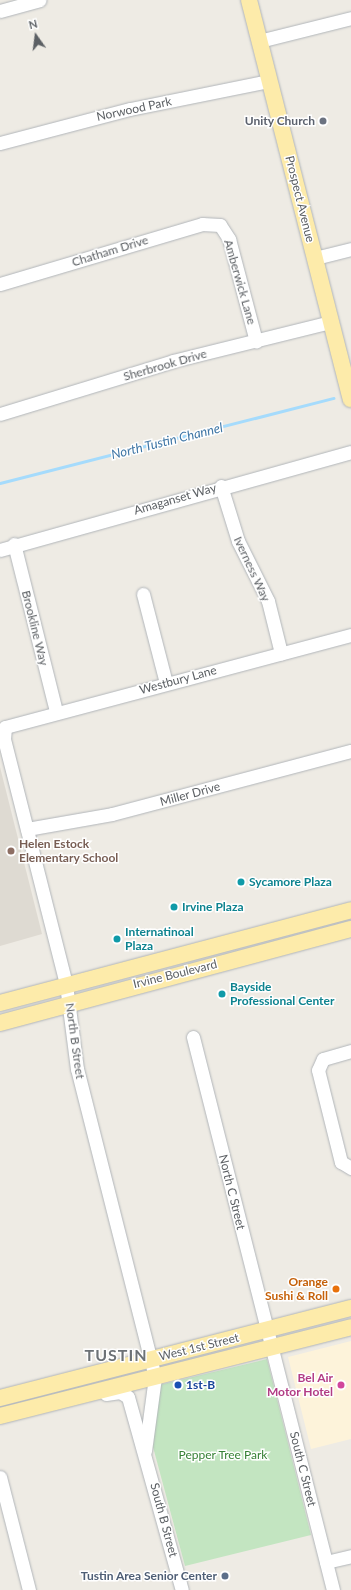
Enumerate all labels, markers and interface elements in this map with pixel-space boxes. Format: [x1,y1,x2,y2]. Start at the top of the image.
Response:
north arrow [16,16,56,56]
text: N [27,17,39,31]
street label: Norwood Park [95,94,173,124]
place label: Unity Church [244,114,315,128]
marker: Unity Church [318,116,328,126]
street label: Prospect Avenue [282,154,318,244]
street label: Chatham Drive [70,233,150,269]
street label: Amberwick Lane [221,238,259,326]
street label: Sherbrook Drive [122,346,208,384]
water label: North Tustin Channel [109,420,225,462]
street label: Amaganset Way [132,480,218,518]
street label: Iverness Way [231,534,273,604]
street label: Brookline Way [19,589,51,667]
street label: Westbury Lane [138,663,218,697]
street label: Miller Drive [158,779,222,809]
place label: Helen Estock Elementary School [19,837,119,865]
marker: Helen Estock Elementary School [6,846,16,856]
place label: Sycamore Plaza [249,875,332,889]
marker: Sycamore Plaza [236,877,246,887]
place label: Irvine Plaza [182,900,244,914]
marker: Irvine Plaza [169,902,179,912]
place label: Internatinoal Plaza [125,925,194,953]
marker: Internatinoal Plaza [112,934,122,944]
street label: Irvine Boulevard [132,957,218,991]
place label: Bayside Professional Center [230,980,334,1008]
marker: Bayside Professional Center [217,989,227,999]
street label: North B Street [63,1002,87,1080]
street label: North C Street [216,1153,248,1231]
place label: Orange Sushi & Roll [265,1275,328,1303]
marker: Orange Sushi & Roll [331,1284,341,1294]
street label: West 1st Street [158,1330,240,1364]
district label: TUSTIN [85,1345,147,1365]
place label: Bel Air Motor Hotel [267,1371,333,1399]
place label: 1st-B [186,1378,215,1392]
marker: 1st-B [173,1380,183,1390]
marker: Bel Air Motor Hotel [336,1380,346,1390]
street label: South C Street [287,1430,319,1508]
park label: Pepper Tree Park [178,1448,268,1462]
street label: South B Street [147,1481,181,1559]
place label: Tustin Area Senior Center [80,1569,217,1583]
marker: Tustin Area Senior Center [220,1571,230,1581]

